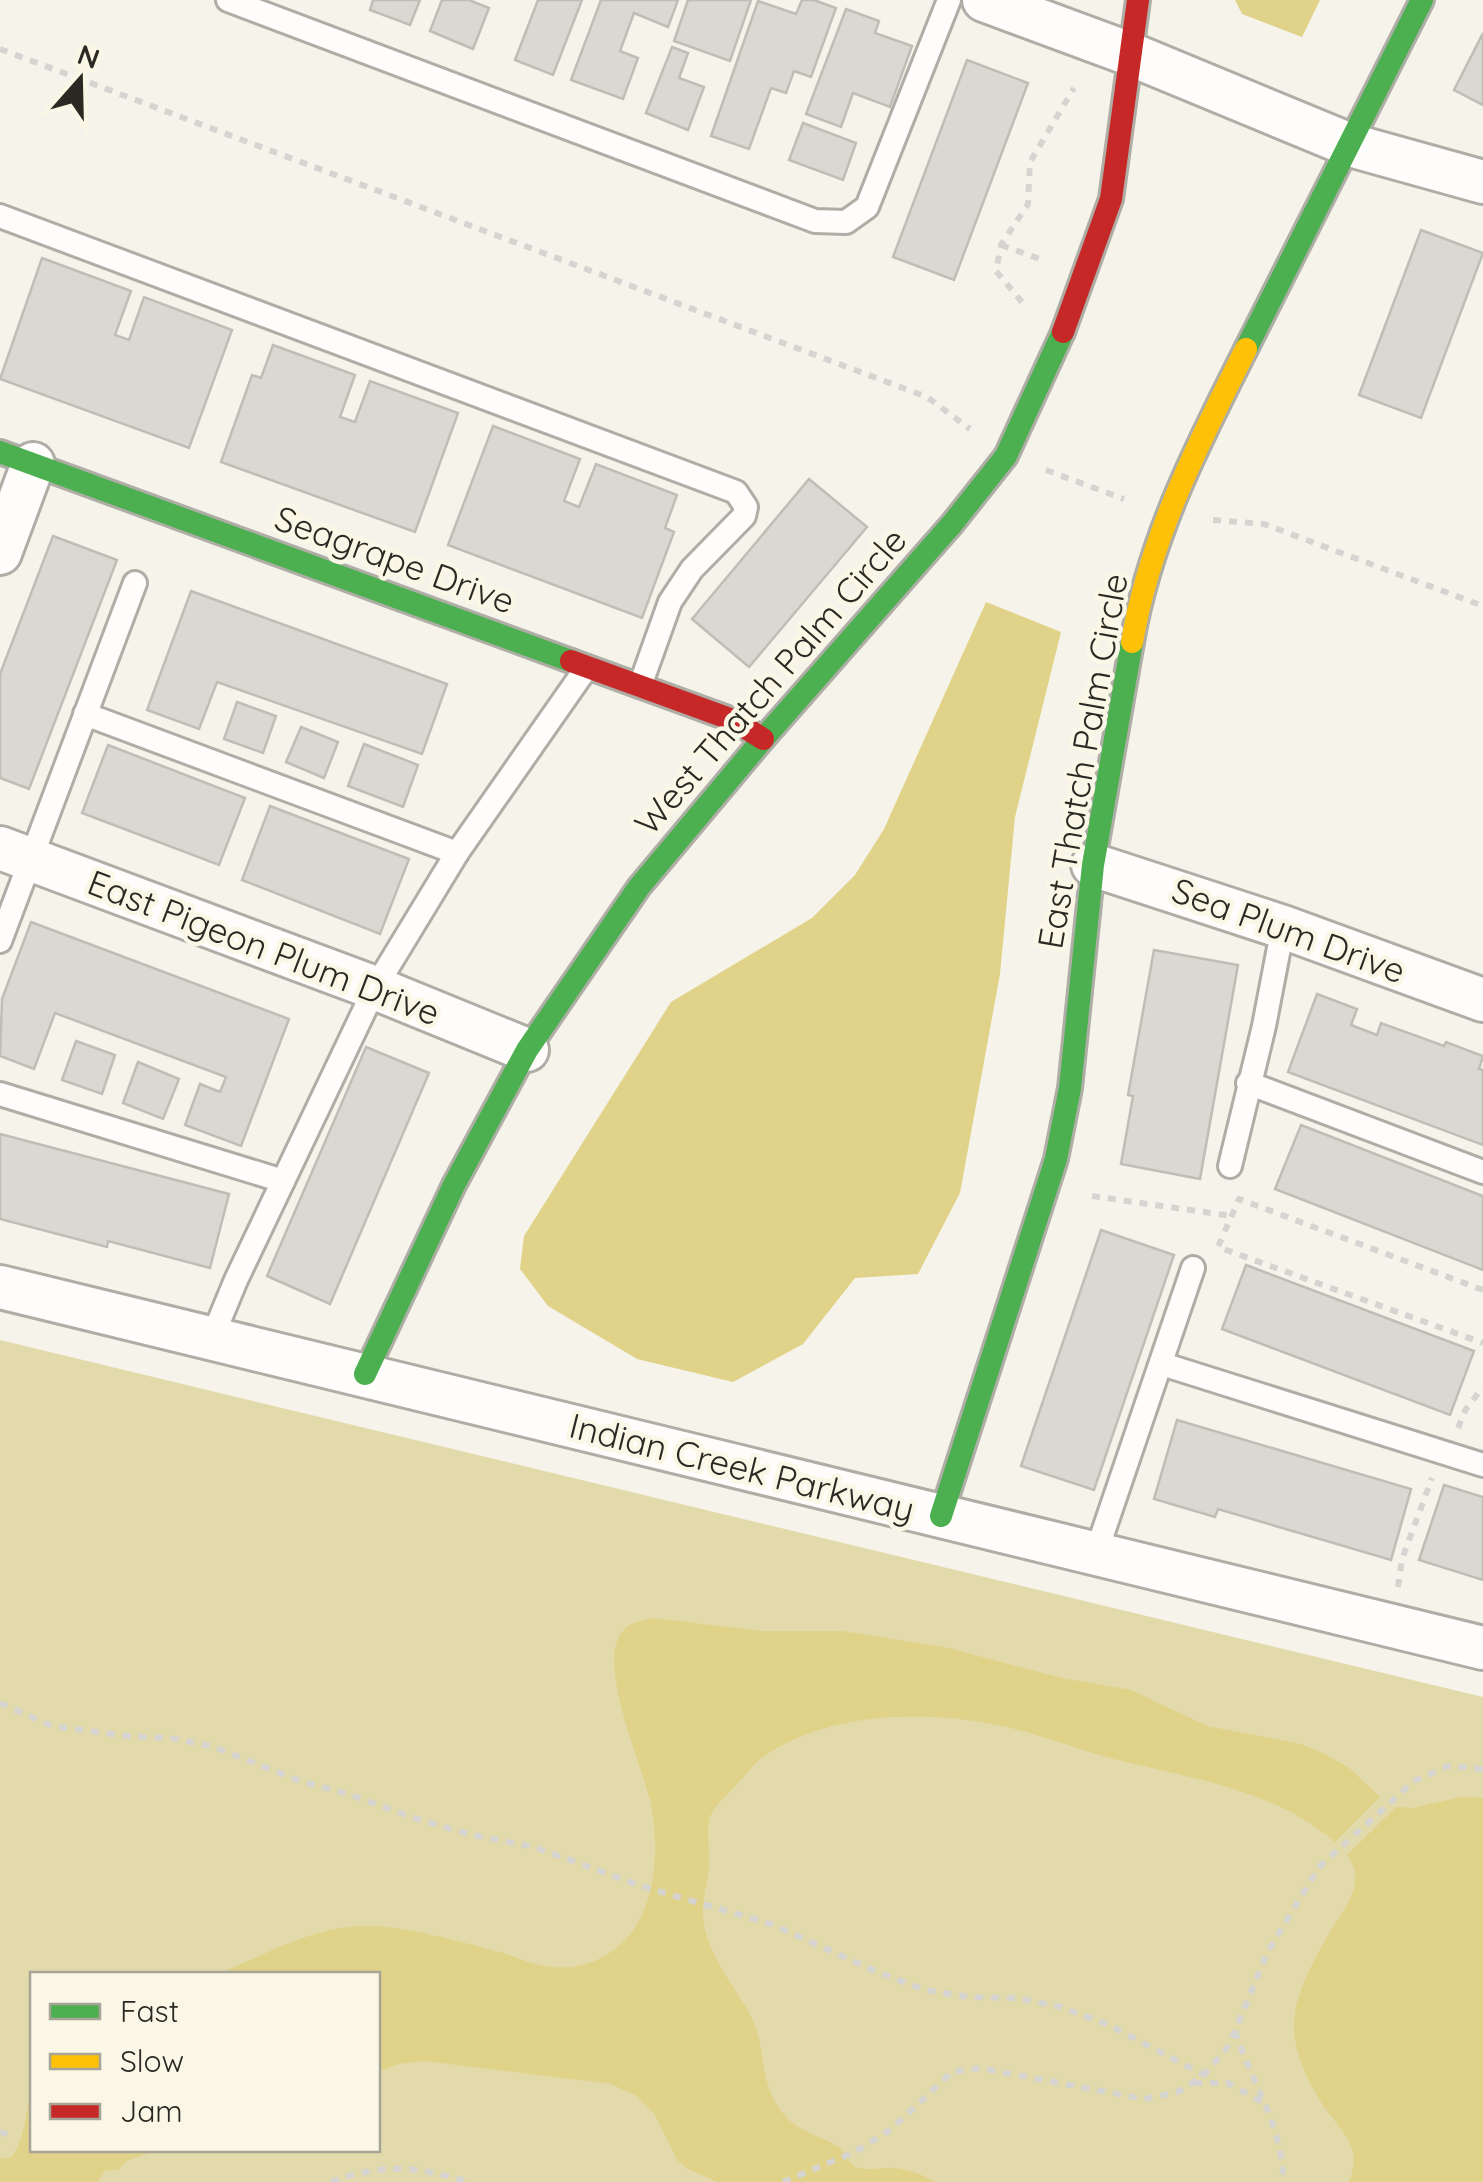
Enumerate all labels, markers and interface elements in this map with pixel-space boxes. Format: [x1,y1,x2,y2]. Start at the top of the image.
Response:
north arrow [30,30,130,130]
text: N [73,36,104,76]
street label: Seagrape Drive [269,495,521,623]
street label: West Thatch Palm Circle [625,518,915,844]
street label: East Thatch Palm Circle [1027,570,1137,952]
street label: East Pigeon Plum Drive [82,860,446,1034]
street label: Sea Plum Drive [1166,867,1412,993]
street label: Indian Creek Parkway [565,1403,919,1531]
legend [30,1972,380,2152]
text: Fast [120,1992,179,2030]
text: Slow [120,2042,184,2080]
text: Jam [120,2092,183,2130]

